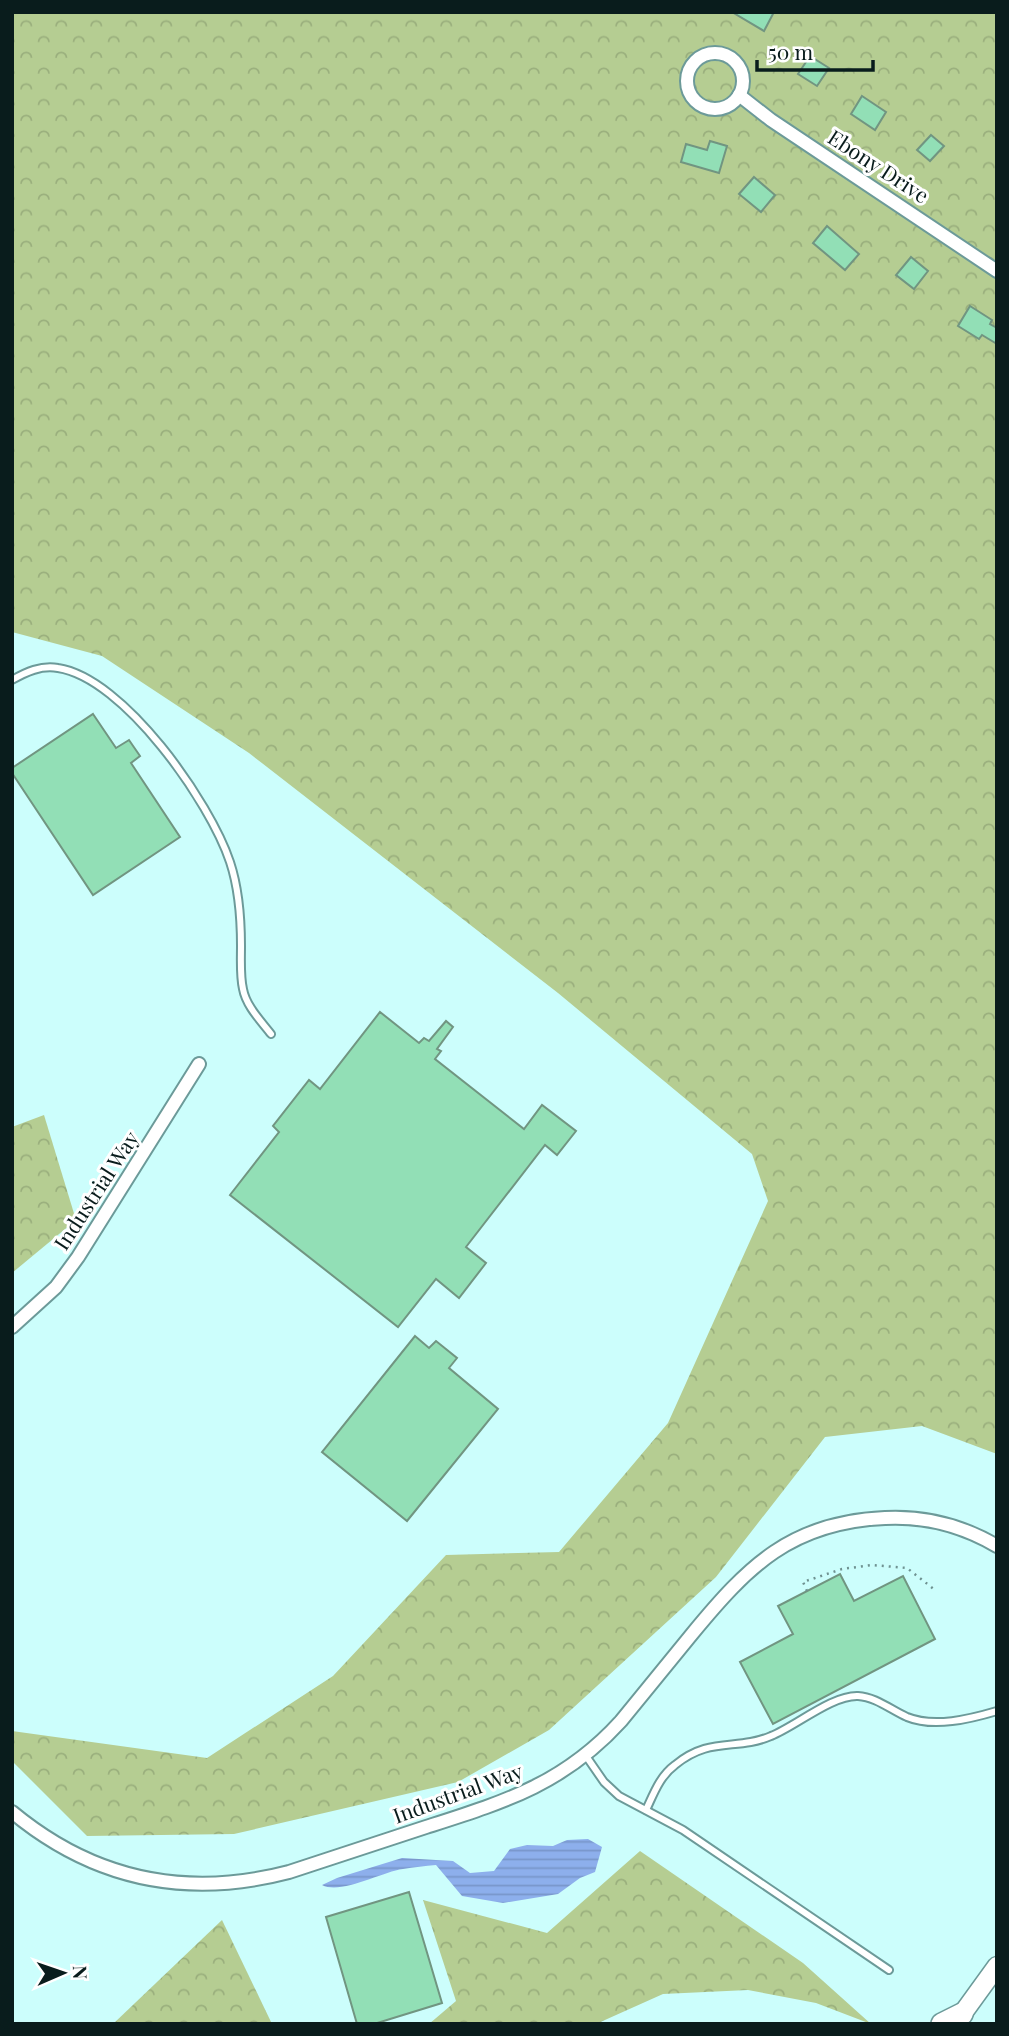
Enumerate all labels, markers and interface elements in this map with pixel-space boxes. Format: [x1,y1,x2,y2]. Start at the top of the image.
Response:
scale bar [757,28,872,72]
text: 50 m [768,37,814,65]
street label: Ebony Drive [823,122,935,208]
street label: Industrial Way [46,1125,144,1255]
street label: Industrial Way [389,1756,527,1829]
north arrow [28,1938,98,2008]
text: N [68,1965,94,1980]

